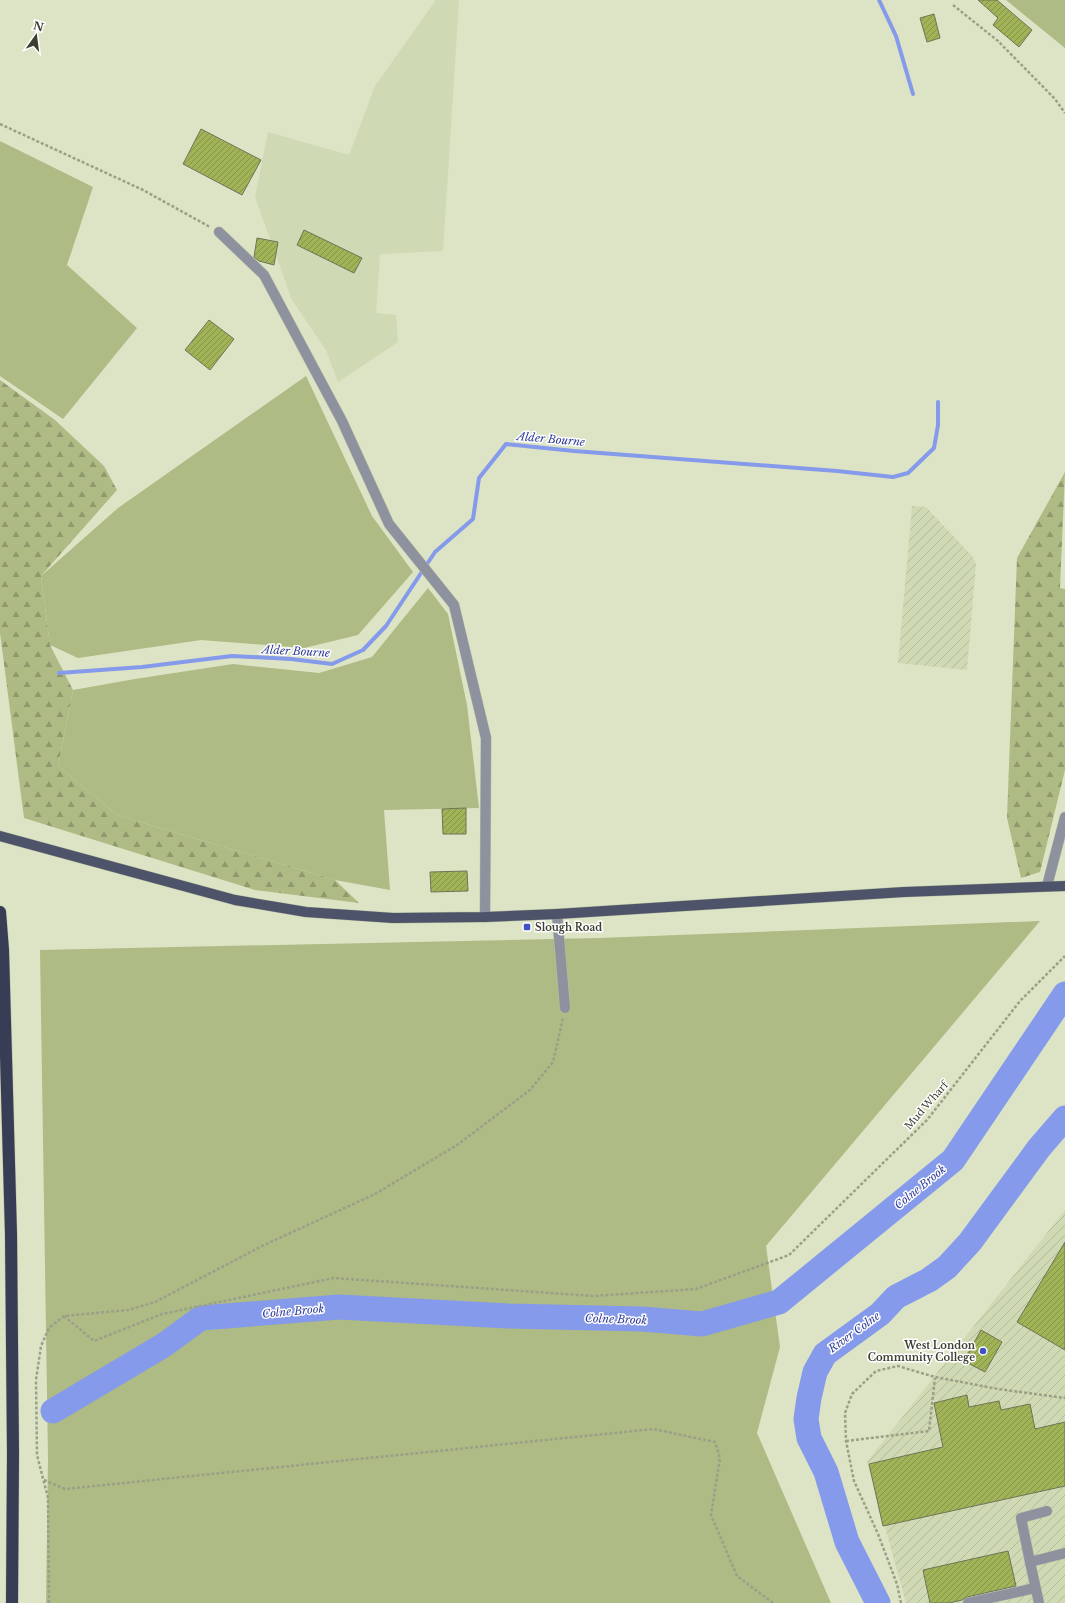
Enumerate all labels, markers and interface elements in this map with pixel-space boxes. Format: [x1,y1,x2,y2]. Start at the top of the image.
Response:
north arrow [16,16,56,56]
text: N [32,18,46,34]
water label: Alder Bourne [514,429,586,449]
water label: Alder Bourne [260,642,330,660]
place label: Slough Road [535,921,602,934]
marker: Slough Road [522,922,532,932]
street label: Mud Wharf [902,1077,952,1132]
water label: Colne Brook [891,1162,949,1212]
water label: Colne Brook [261,1301,325,1321]
water label: River Colne [825,1309,882,1356]
water label: Colne Brook [585,1311,648,1327]
place label: West London Community College [868,1339,976,1364]
marker: West London Community College [978,1346,988,1356]

